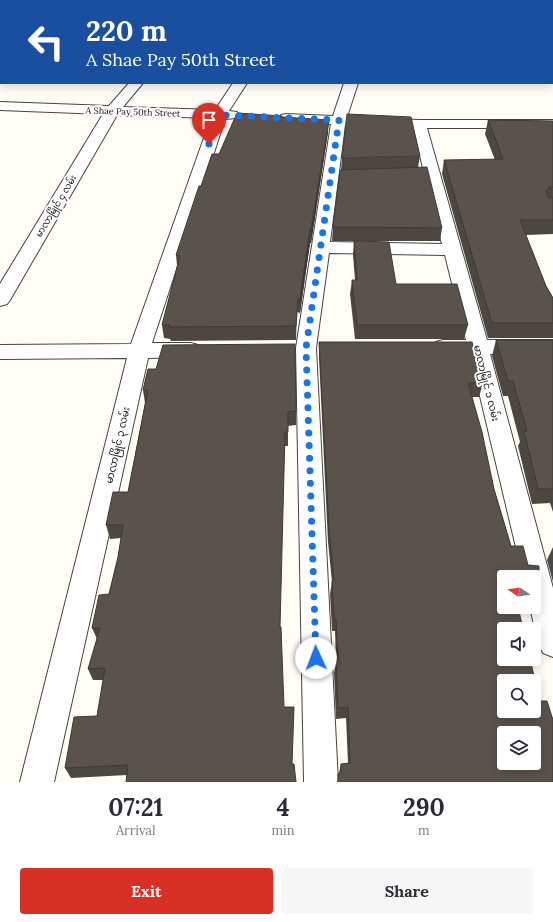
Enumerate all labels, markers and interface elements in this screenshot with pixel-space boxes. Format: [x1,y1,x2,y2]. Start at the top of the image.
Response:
text: 220 m [86,13,167,49]
icon: left [20,16,72,68]
text: A Shae Pay 50th Street [86,48,275,71]
pin [192,103,226,144]
street label: A Shae Pay 50th Street [85,104,181,119]
icon: arrive [198,109,220,131]
street label: မာလာမြိုင် ၄ လမ်း [32,172,80,240]
street label: မာလာမြိုင် ၁ လမ်း [469,343,503,423]
street label: မာလာမြိုင် ၃ လမ်း [101,405,135,485]
north arrow [497,570,541,614]
map controls [497,570,541,770]
button: sound [497,622,541,666]
position arrow [295,637,337,679]
button: search [497,674,541,718]
button: layers [497,726,541,770]
text: 07:21 [108,792,163,823]
text: 4 [277,792,290,823]
text: 290 [403,792,445,823]
text: Arrival [116,822,156,839]
text: min [272,822,295,839]
text: m [418,822,430,839]
button: Exit [20,868,273,914]
button: Share [281,868,533,914]

